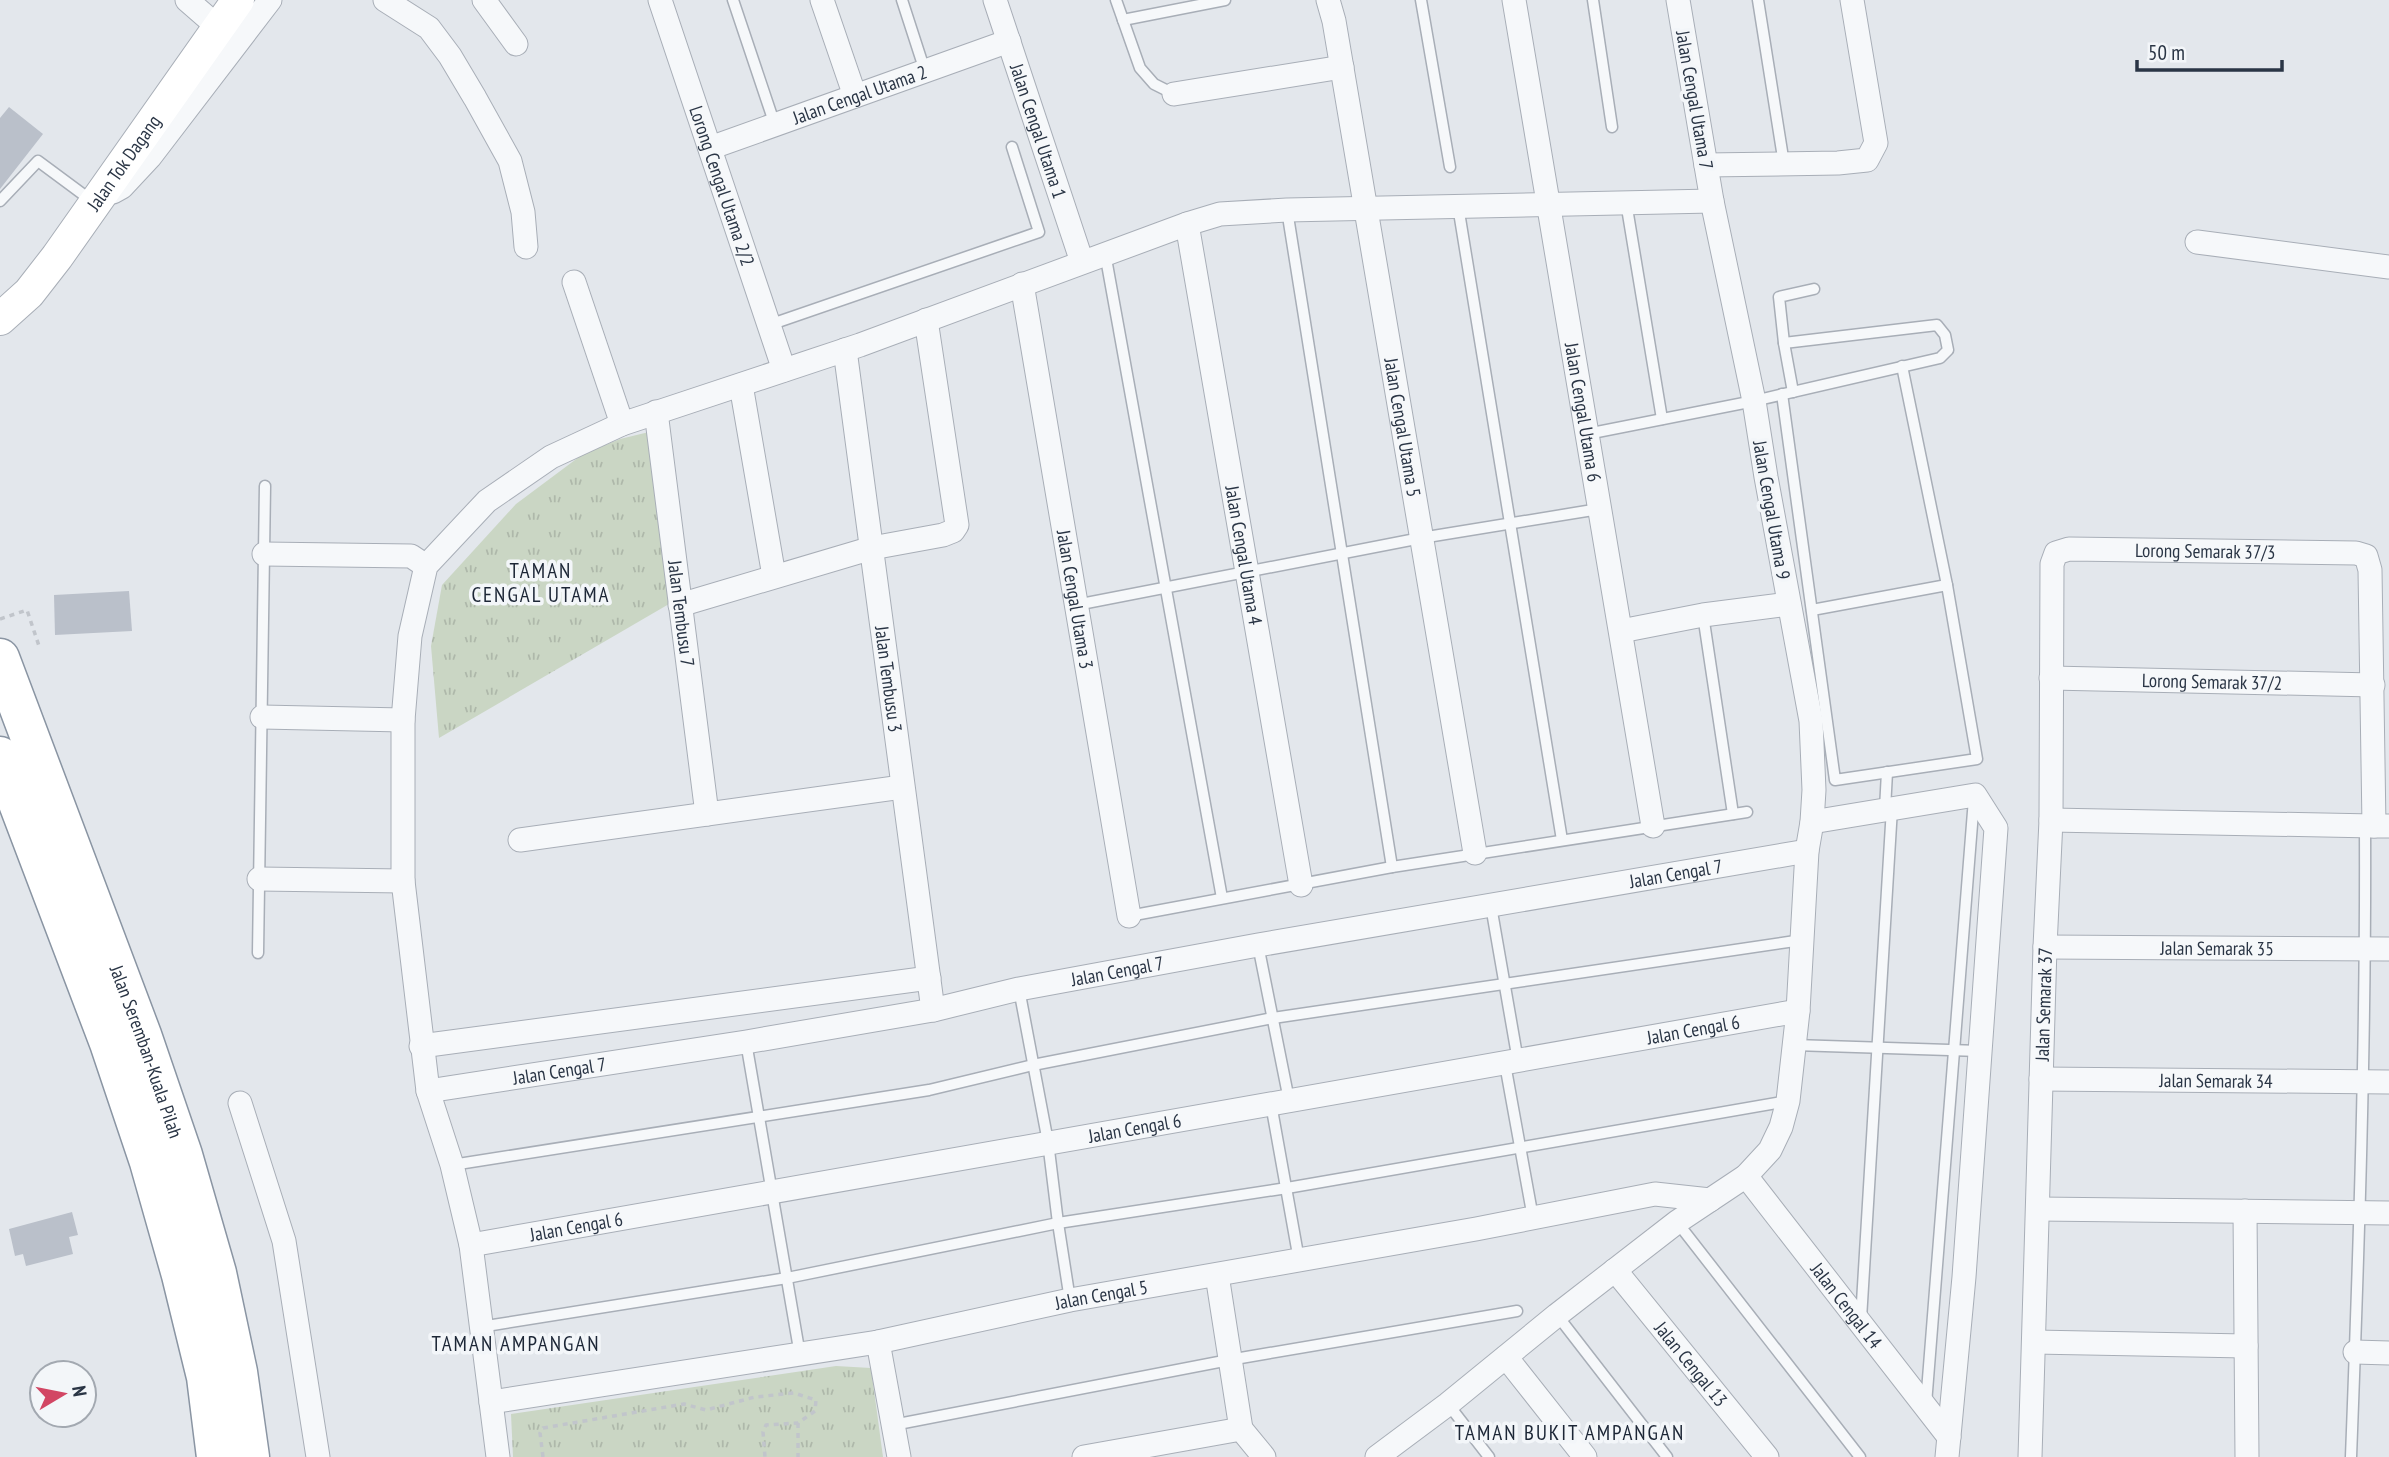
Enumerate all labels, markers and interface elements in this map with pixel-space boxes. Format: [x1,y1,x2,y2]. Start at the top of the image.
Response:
street label: Jalan Cengal Utama 7 [1671,28,1719,171]
scale bar [2137,28,2282,72]
text: 50 m [2148,39,2185,66]
street label: Jalan Cengal Utama 2 [789,59,930,130]
street label: Jalan Cengal Utama 1 [1005,60,1072,201]
street label: Lorong Cengal Utama 2/2 [684,103,760,269]
street label: Jalan Tok Dagang [81,110,165,216]
street label: Jalan Cengal Utama 6 [1560,340,1607,484]
street label: Jalan Cengal Utama 5 [1379,355,1426,499]
street label: Jalan Cengal Utama 9 [1748,438,1796,581]
street label: Jalan Cengal Utama 4 [1220,483,1268,627]
street label: Jalan Cengal Utama 3 [1052,527,1099,671]
street label: Lorong Semarak 37/3 [2135,538,2276,564]
district label: TAMAN CENGAL UTAMA [471,557,611,608]
street label: Jalan Tembusu 7 [663,558,700,668]
street label: Jalan Tembusu 3 [870,624,908,734]
street label: Lorong Semarak 37/2 [2142,668,2282,695]
street label: Jalan Cengal 7 [1627,854,1724,893]
street label: Jalan Semarak 35 [2159,936,2274,960]
street label: Jalan Semarak 37 [2030,947,2057,1062]
street label: Jalan Cengal 7 [1068,951,1166,991]
street label: Jalan Seremban-Kuala Pilah [104,961,188,1141]
street label: Jalan Cengal 6 [1644,1010,1741,1050]
street label: Jalan Cengal 7 [510,1052,608,1090]
street label: Jalan Semarak 34 [2158,1068,2273,1093]
street label: Jalan Cengal 6 [1085,1108,1183,1148]
street label: Jalan Cengal 6 [527,1206,625,1247]
street label: Jalan Cengal 14 [1805,1257,1888,1354]
street label: Jalan Cengal 5 [1052,1275,1150,1315]
street label: Jalan Cengal 13 [1649,1316,1733,1411]
district label: TAMAN AMPANGAN [431,1330,601,1357]
north arrow [28,1359,98,1429]
text: N [67,1384,92,1398]
district label: TAMAN BUKIT AMPANGAN [1455,1419,1685,1446]

